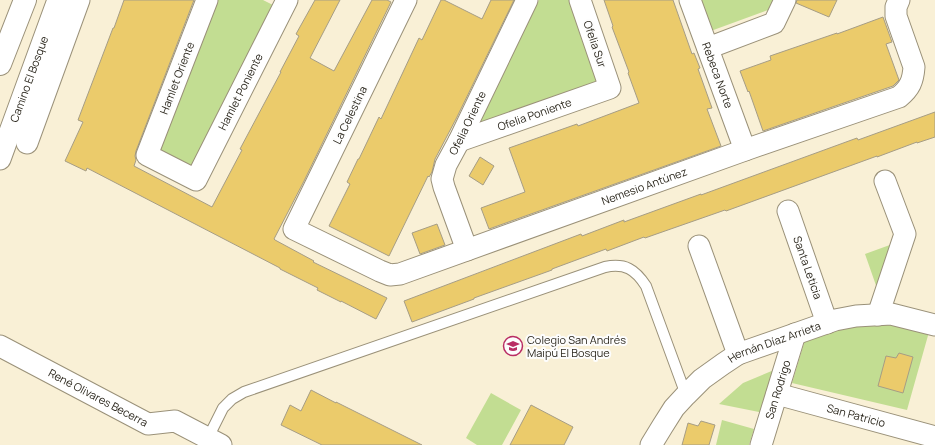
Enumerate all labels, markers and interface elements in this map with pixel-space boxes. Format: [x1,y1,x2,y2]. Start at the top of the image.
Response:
street label: Ofelia Sur [580,18,611,69]
street label: Camino El Bosque [6,33,51,124]
street label: Hamlet Oriente [156,39,197,116]
street label: Rebeca Norte [699,40,737,111]
street label: Hamlet Poniente [214,50,266,133]
street label: La Celestina [329,83,370,146]
street label: Ofelia Oriente [445,88,489,157]
street label: Ofelia Poniente [495,94,574,134]
street label: Nemesio Antúnez [599,163,689,208]
street label: Santa Leticia [790,234,826,301]
street label: Hernán Díaz Arrieta [725,318,823,366]
place label: Colegio San Andrés Maipú El Bosque [527,332,626,360]
school or university icon: Colegio San Andrés Maipú El Bosque [502,335,524,357]
street label: San Rodrigo [761,357,794,421]
street label: René Olivares Becerra [46,365,151,430]
street label: San Patricio [825,400,888,430]

